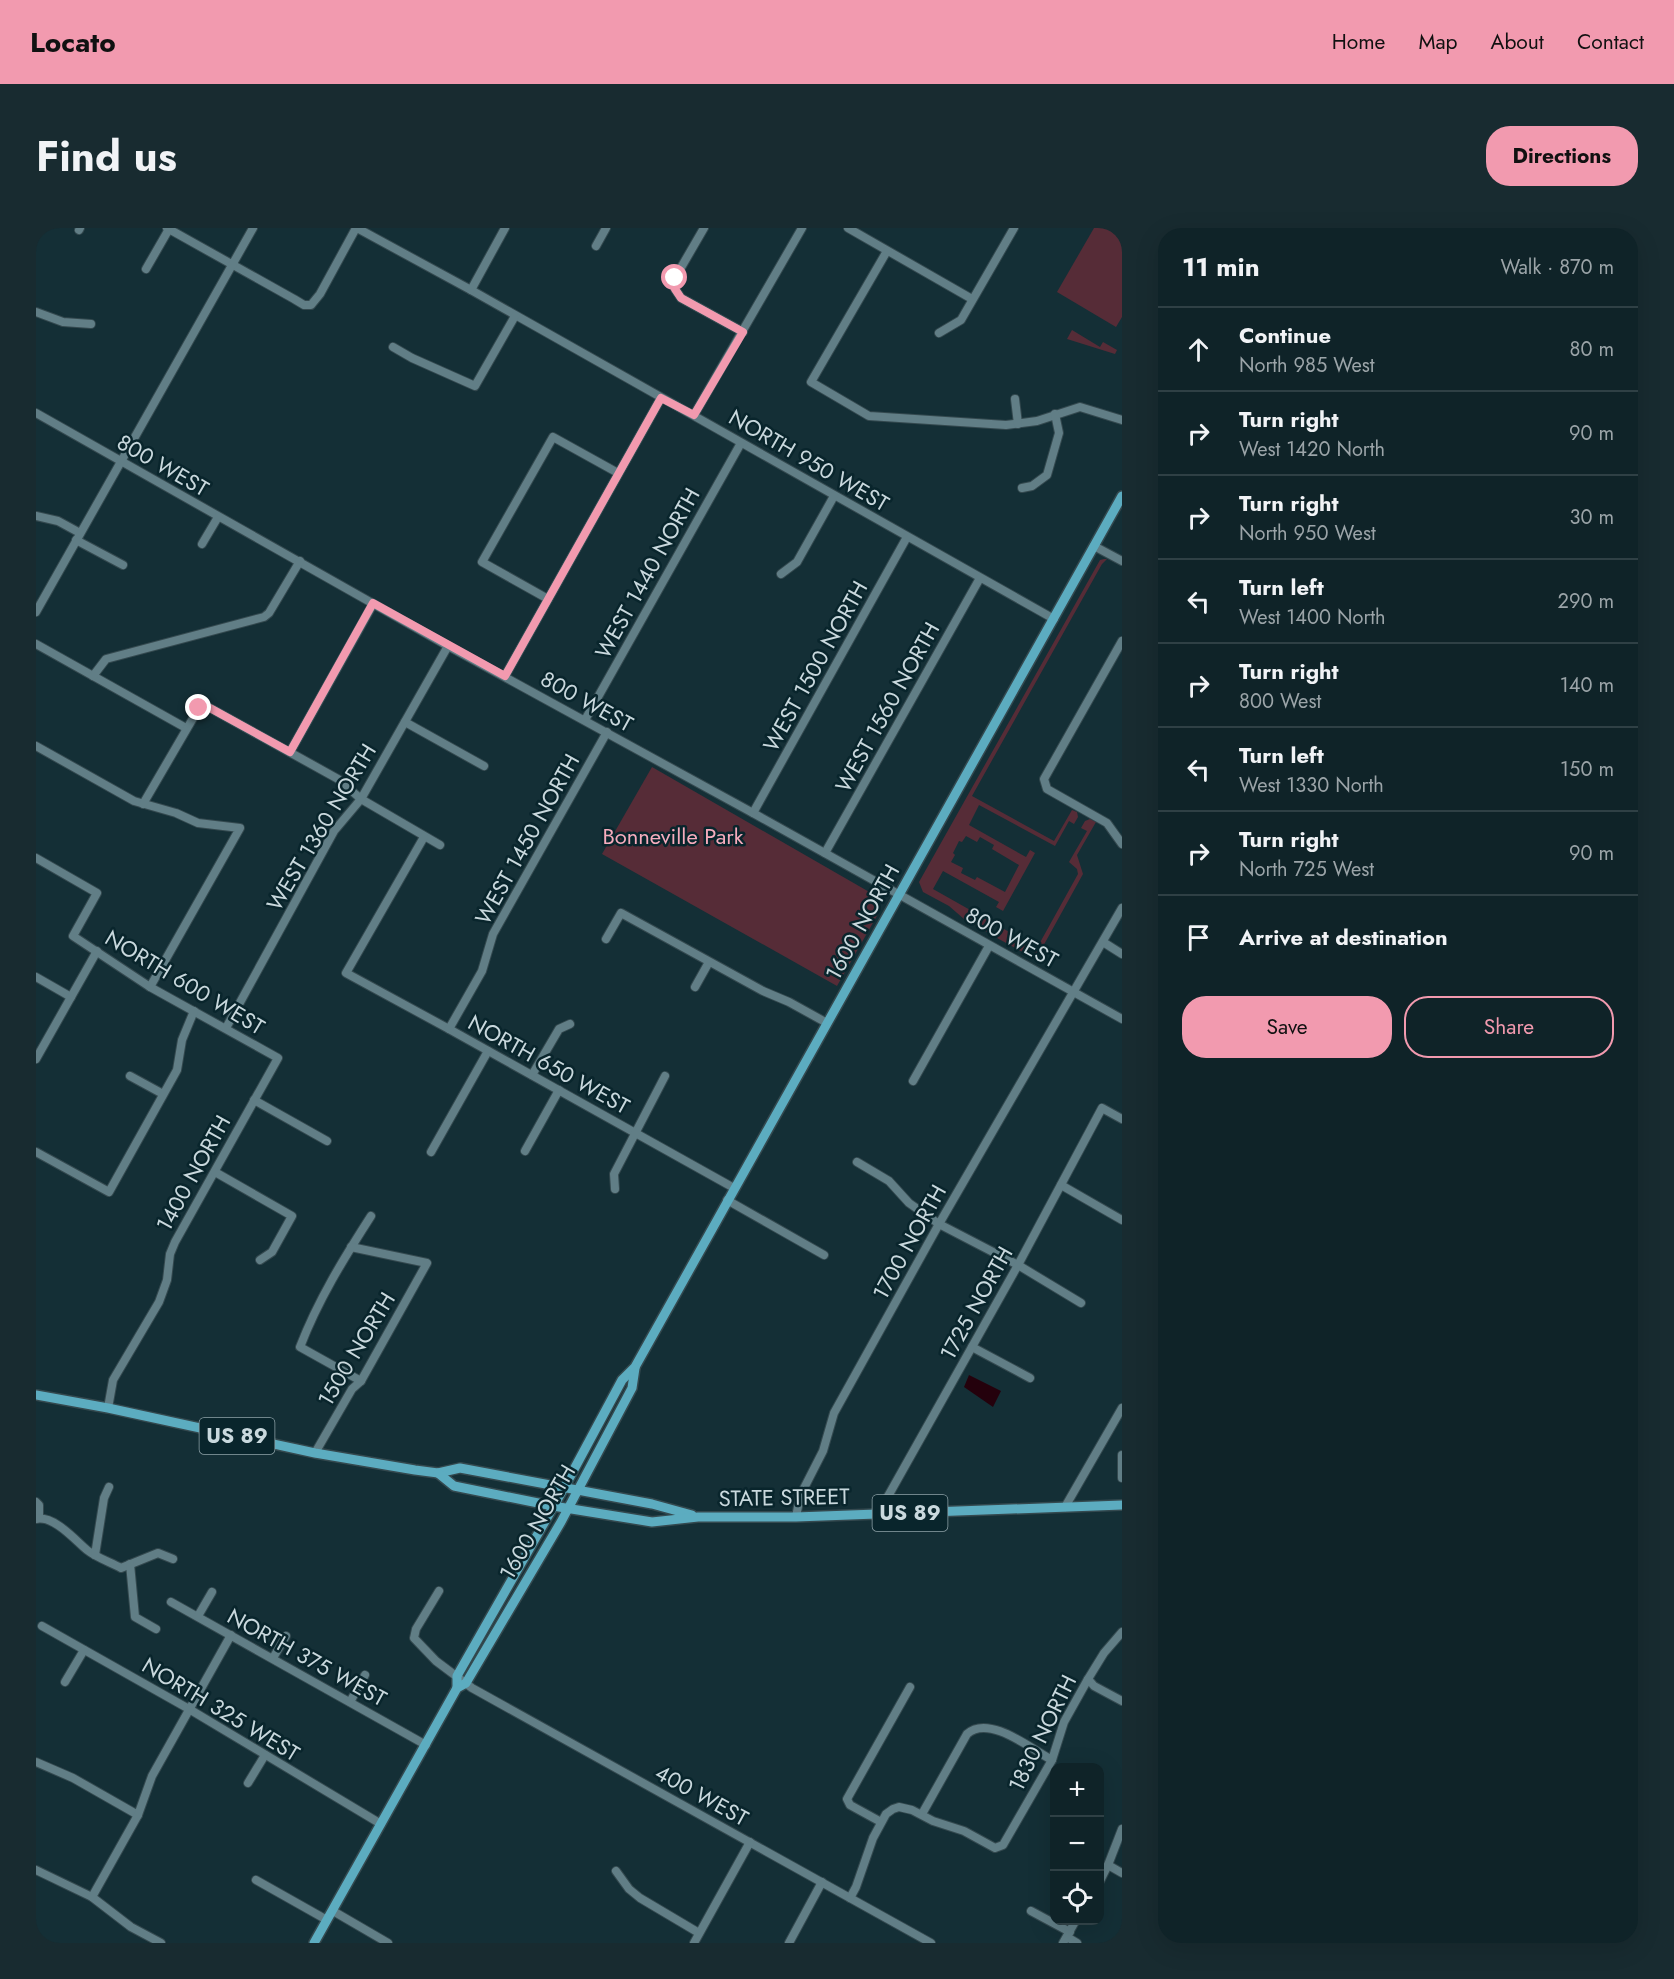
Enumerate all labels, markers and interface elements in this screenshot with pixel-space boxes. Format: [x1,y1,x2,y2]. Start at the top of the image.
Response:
text: Locato [30,22,116,63]
text: Home [1332,27,1385,57]
text: Map [1418,27,1458,57]
text: About [1491,27,1544,57]
text: Contact [1577,27,1644,57]
text: Find us [36,126,177,187]
button: Directions [1486,126,1638,186]
text: 11 min [1182,248,1260,286]
text: Walk · 870 m [1500,253,1614,282]
route start [661,264,687,290]
text: Continue [1239,319,1331,351]
icon: ahead [1182,333,1215,366]
text: 80 m [1569,335,1614,364]
text: North 985 West [1239,351,1375,380]
street label: NORTH 950 WEST [723,401,896,519]
text: Turn right [1239,403,1339,435]
icon: right [1182,417,1215,450]
text: 90 m [1569,419,1614,448]
street label: 800 WEST [111,426,215,505]
text: West 1420 North [1239,435,1385,464]
street label: WEST 1440 NORTH [587,482,707,664]
text: Turn right [1239,487,1339,519]
icon: right [1182,501,1215,534]
text: 30 m [1569,503,1614,532]
text: North 950 West [1239,519,1376,548]
text: Turn left [1239,571,1324,603]
street label: WEST 1500 NORTH [755,575,875,757]
icon: left [1182,585,1215,618]
text: 290 m [1558,587,1614,616]
text: West 1400 North [1239,603,1386,632]
street label: WEST 1560 NORTH [827,616,947,798]
text: Turn right [1239,655,1339,687]
street label: 800 WEST [535,662,640,740]
icon: right [1182,669,1215,702]
text: 140 m [1560,671,1614,700]
text: 800 West [1239,687,1321,716]
route end [185,694,211,720]
street label: WEST 1360 NORTH [258,737,384,917]
text: Turn left [1239,739,1324,771]
street label: WEST 1450 NORTH [467,748,587,930]
icon: left [1182,753,1215,786]
text: 150 m [1560,755,1614,784]
text: West 1330 North [1239,771,1384,800]
park label: Bonneville Park [602,820,744,852]
text: Turn right [1239,823,1339,855]
icon: right [1182,837,1215,870]
text: 90 m [1569,839,1614,868]
text: North 725 West [1239,855,1374,884]
street label: 1600 NORTH [817,858,907,986]
street label: 800 WEST [960,898,1065,976]
icon: arrive [1182,921,1215,954]
text: Arrive at destination [1239,921,1448,953]
street label: NORTH 600 WEST [99,922,272,1043]
button: Save [1182,996,1392,1058]
button: Share [1404,996,1614,1058]
street label: NORTH 650 WEST [462,1006,636,1122]
street label: 1400 NORTH [148,1109,238,1237]
street label: 1700 NORTH [864,1179,954,1305]
street label: 1725 NORTH [932,1240,1020,1366]
street label: 1500 NORTH [309,1286,403,1412]
road number: US 89 [200,1418,274,1454]
street label: 1600 NORTH [491,1458,583,1586]
street label: STATE STREET [718,1480,851,1514]
road number: US 89 [872,1495,948,1531]
street label: NORTH 375 WEST [222,1600,393,1714]
street label: NORTH 325 WEST [136,1649,307,1769]
street label: 1830 NORTH [1000,1669,1084,1797]
street label: 400 WEST [650,1756,755,1834]
map controls [1050,1763,1104,1925]
button: + [1050,1763,1104,1817]
button: − [1050,1817,1104,1871]
button: locate [1050,1871,1104,1925]

